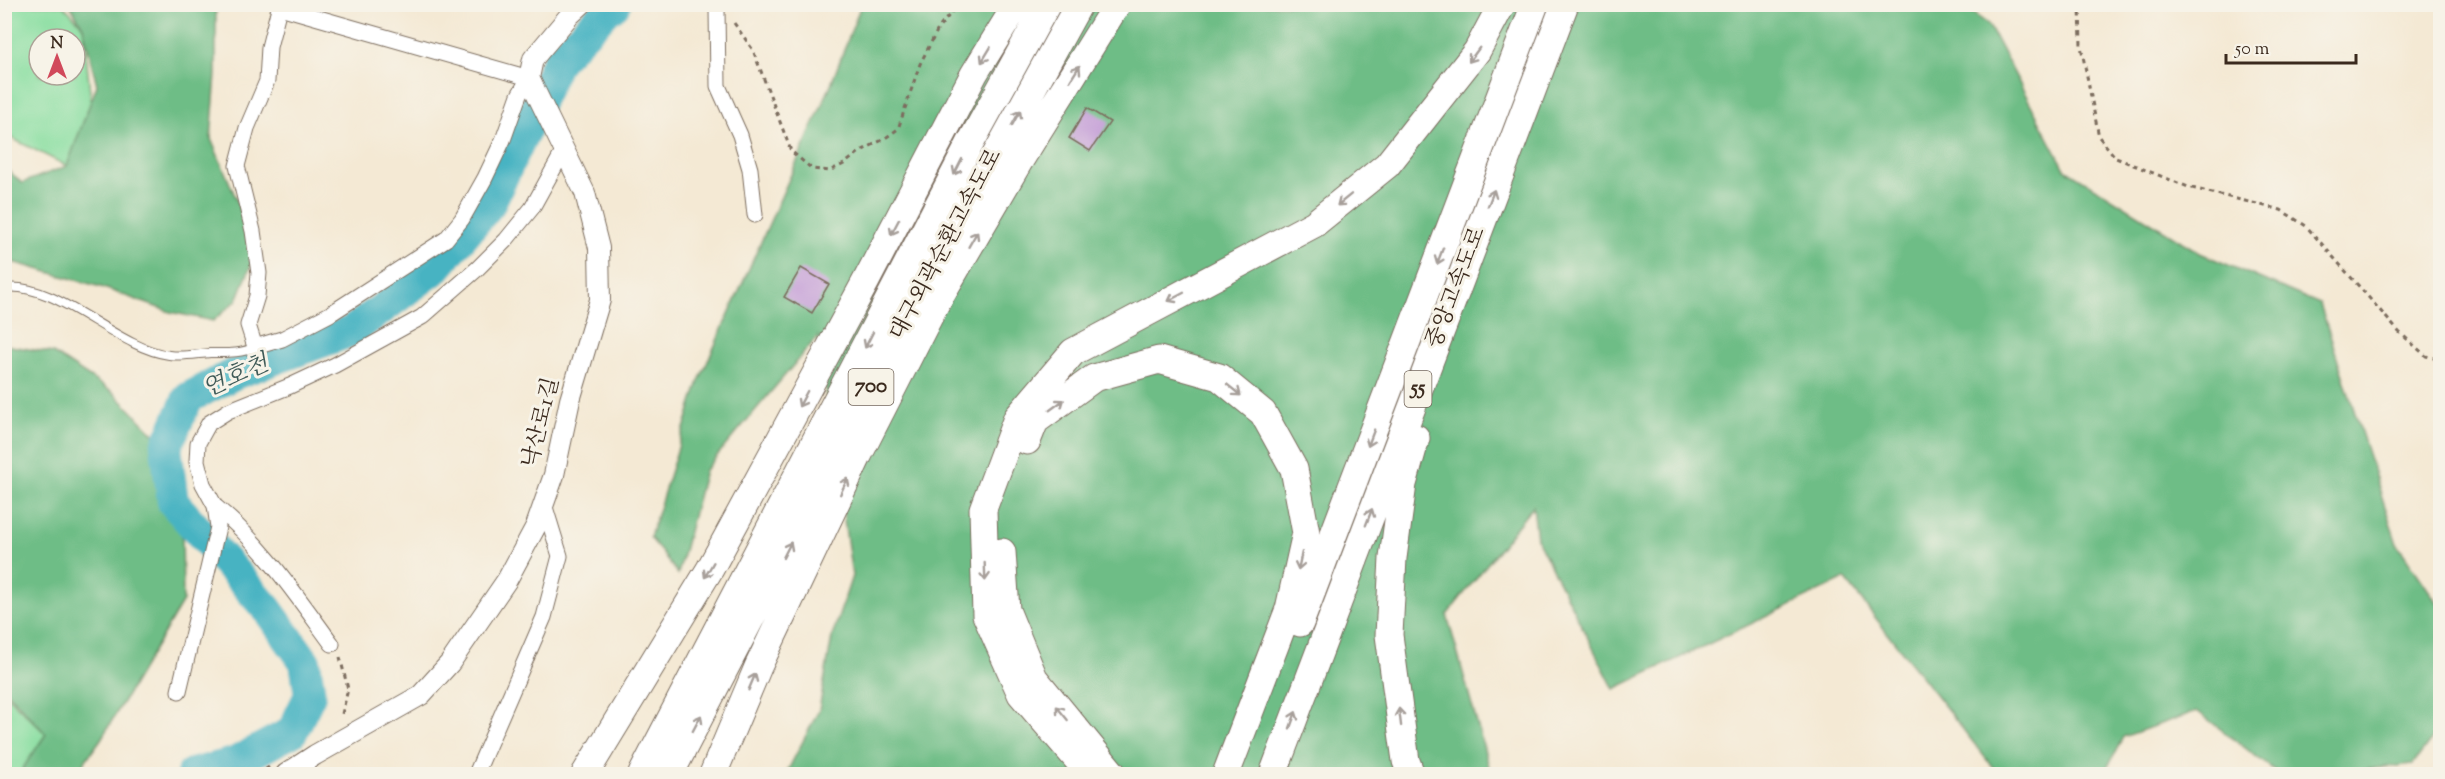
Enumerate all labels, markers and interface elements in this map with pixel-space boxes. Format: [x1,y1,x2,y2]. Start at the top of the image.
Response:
north arrow [27,27,87,87]
scale bar [2226,27,2356,65]
text: N [51,33,64,56]
text: 50 m [2234,37,2270,63]
one-way arrow [980,46,992,63]
one-way arrow [1467,47,1480,63]
one-way arrow [1069,65,1081,82]
one-way arrow [1011,109,1022,127]
street label: 대구외곽순환고속도로 [883,144,1011,346]
one-way arrow [952,157,964,175]
one-way arrow [1487,189,1498,208]
one-way arrow [1336,193,1352,206]
one-way arrow [888,217,900,235]
street label: 중앙고속도로 [1419,223,1495,353]
one-way arrow [968,231,980,248]
one-way arrow [1434,246,1445,265]
one-way arrow [1168,291,1185,303]
one-way arrow [863,330,874,348]
water label: 연호천 [197,347,276,407]
road number: 700 [848,369,894,405]
road number: 55 [1404,371,1432,407]
street label: 낙산로1길 [515,374,569,472]
one-way arrow [1226,383,1242,396]
one-way arrow [797,389,808,407]
one-way arrow [1048,399,1064,411]
one-way arrow [1364,428,1375,447]
one-way arrow [838,478,850,496]
one-way arrow [1364,509,1375,527]
one-way arrow [782,541,793,559]
one-way arrow [1293,551,1305,570]
one-way arrow [703,560,714,578]
one-way arrow [979,562,991,582]
one-way arrow [747,673,758,692]
one-way arrow [1056,706,1069,722]
one-way arrow [1394,708,1405,728]
one-way arrow [1289,711,1300,729]
one-way arrow [692,714,704,732]

